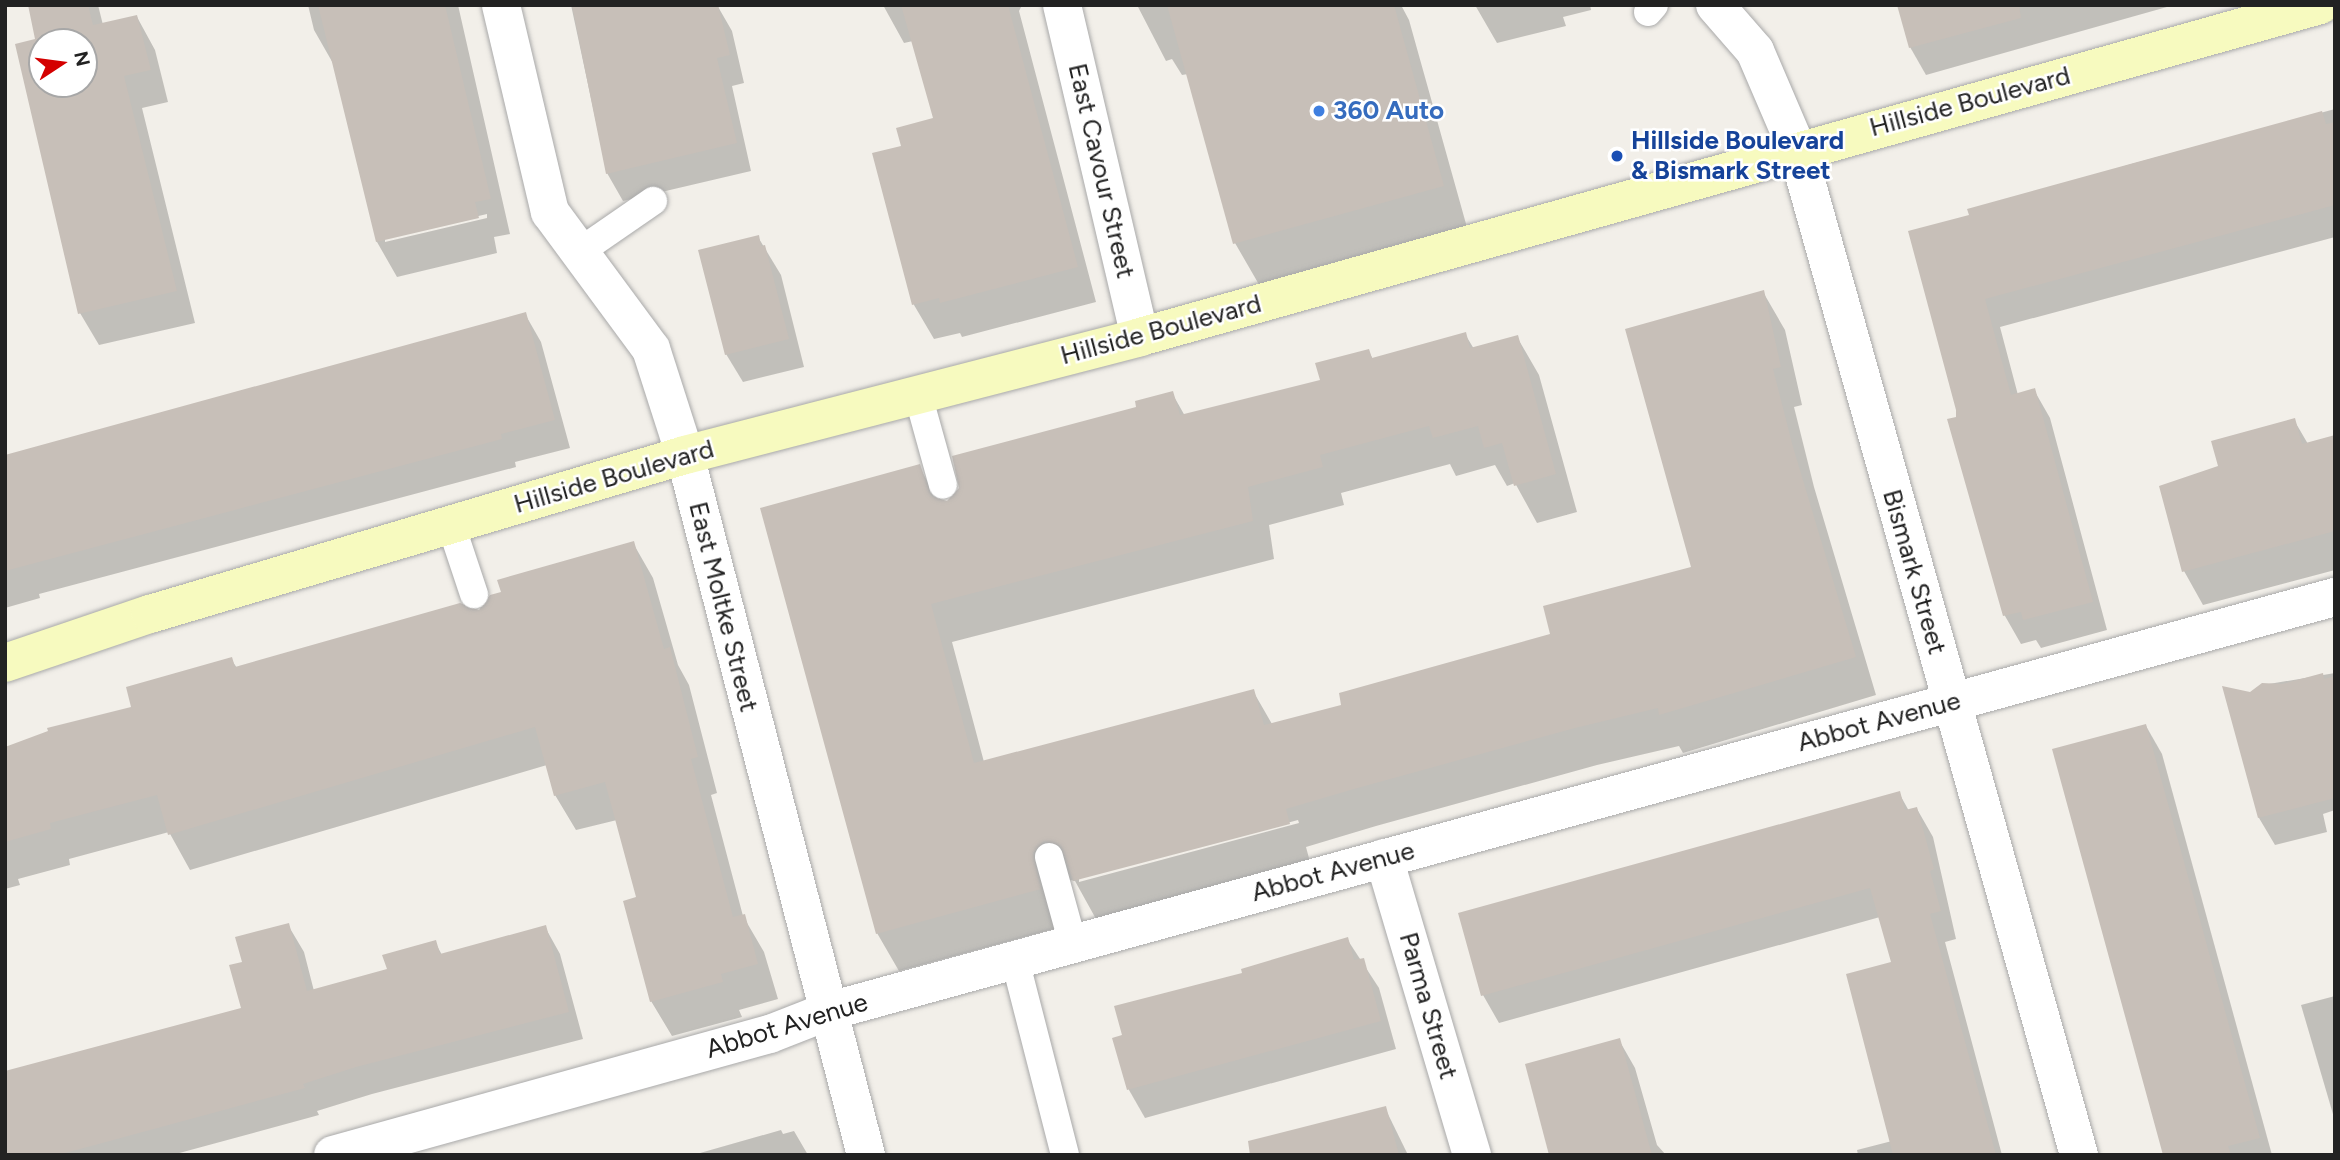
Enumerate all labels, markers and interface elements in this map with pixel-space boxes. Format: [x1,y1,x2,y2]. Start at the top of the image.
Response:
north arrow [28,28,98,98]
text: N [69,49,95,68]
street label: East Cavour Street [1061,60,1141,282]
street label: Hillside Boulevard [1866,60,2074,144]
place label: 360 Auto [1333,95,1444,127]
marker: 360 Auto [1311,103,1327,119]
place label: Hillside Boulevard & Bismark Street [1631,125,1844,186]
marker: Hillside Boulevard & Bismark Street [1609,148,1625,164]
street label: Hillside Boulevard [1057,288,1265,372]
street label: Hillside Boulevard [510,434,718,520]
street label: Bismark Street [1876,486,1952,658]
street label: East Moltke Street [682,499,764,715]
street label: Abbot Avenue [1794,685,1964,759]
street label: Abbot Avenue [1248,835,1418,909]
street label: Parma Street [1392,929,1464,1083]
street label: Abbot Avenue [702,987,872,1065]

